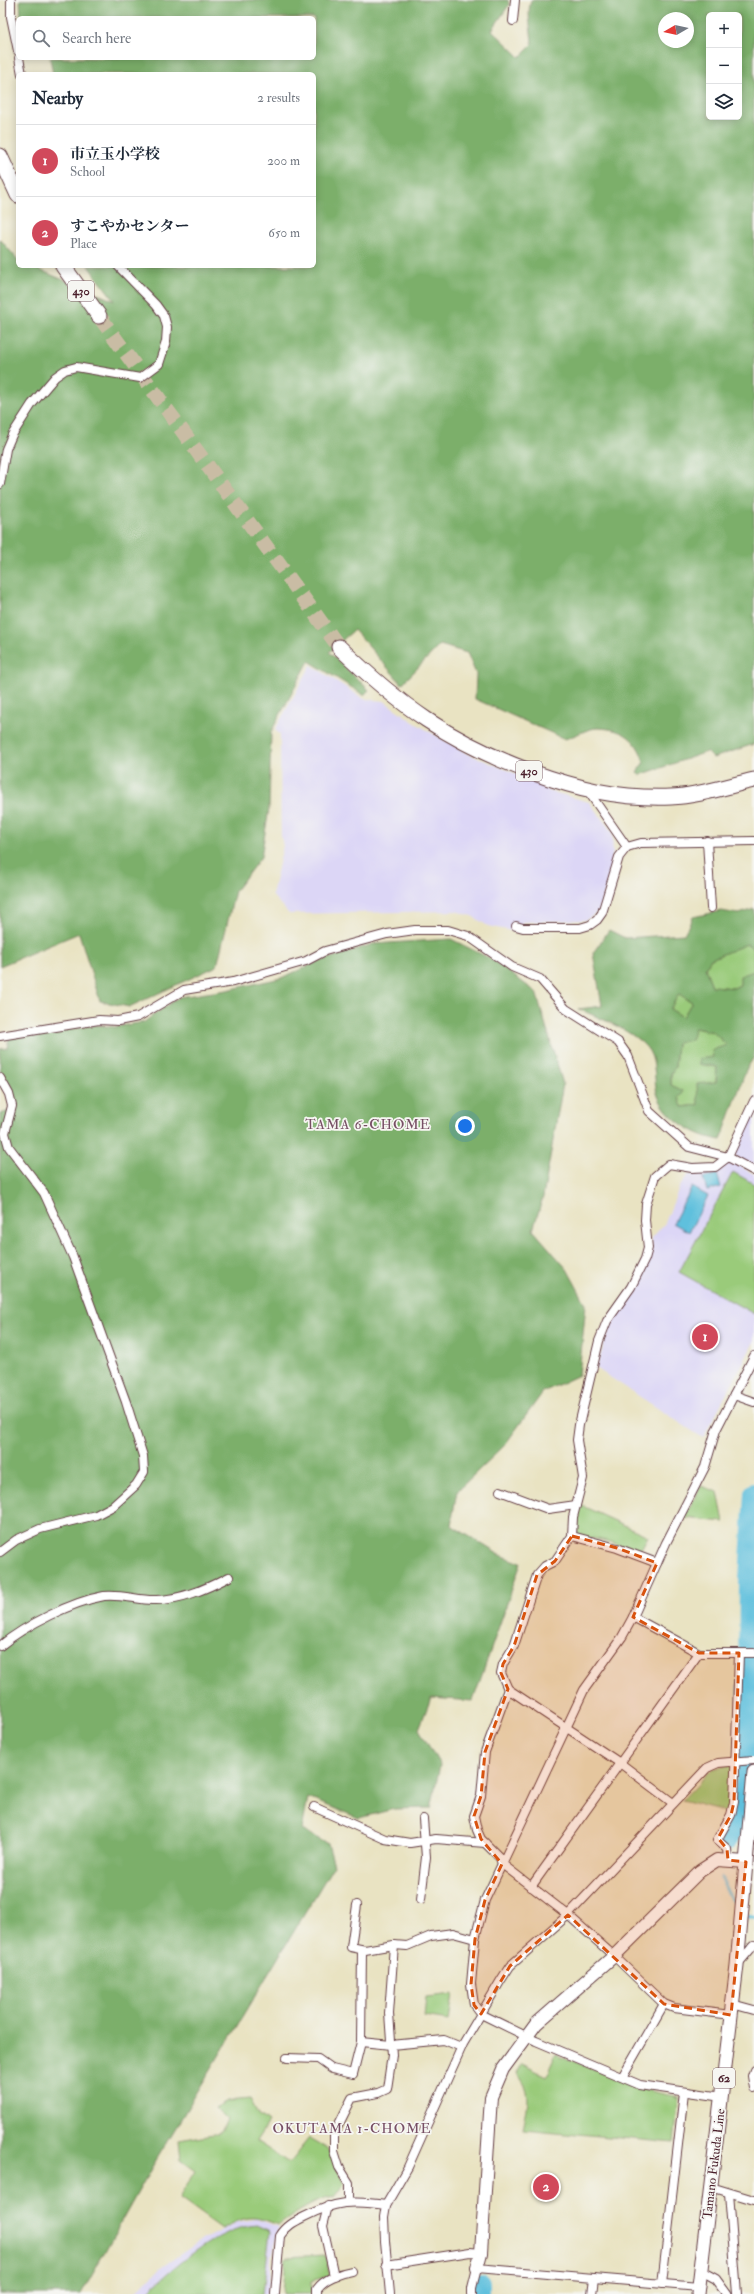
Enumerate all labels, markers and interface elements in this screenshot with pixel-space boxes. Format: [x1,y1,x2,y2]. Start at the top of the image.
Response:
north arrow [658,12,694,48]
map controls [706,12,742,120]
button: + [706,12,742,48]
search box [16,16,316,60]
icon: search [30,27,52,49]
text: Search here [62,29,131,48]
button: − [706,48,742,84]
button: layers [706,84,742,120]
text: Nearby [32,88,83,109]
text: 2 results [257,90,300,106]
text: 市立玉小学校 [70,145,160,164]
text: 1 [43,153,47,169]
text: 200 m [267,153,300,169]
text: School [70,164,105,180]
text: すこやかセンター [70,217,189,236]
text: 2 [42,225,48,241]
text: 650 m [268,225,300,241]
text: Place [70,236,97,252]
road number: 430 [68,281,94,301]
road number: 430 [516,761,542,781]
district label: TAMA 6-CHOME [305,1116,431,1133]
your location [455,1116,475,1136]
pin: 1 [692,1322,718,1352]
road number: 62 [713,2068,735,2088]
street label: Tamano Fukuda Line [699,2107,729,2220]
district label: OKUTAMA 1-CHOME [272,2120,432,2137]
pin: 2 [533,2172,559,2202]

